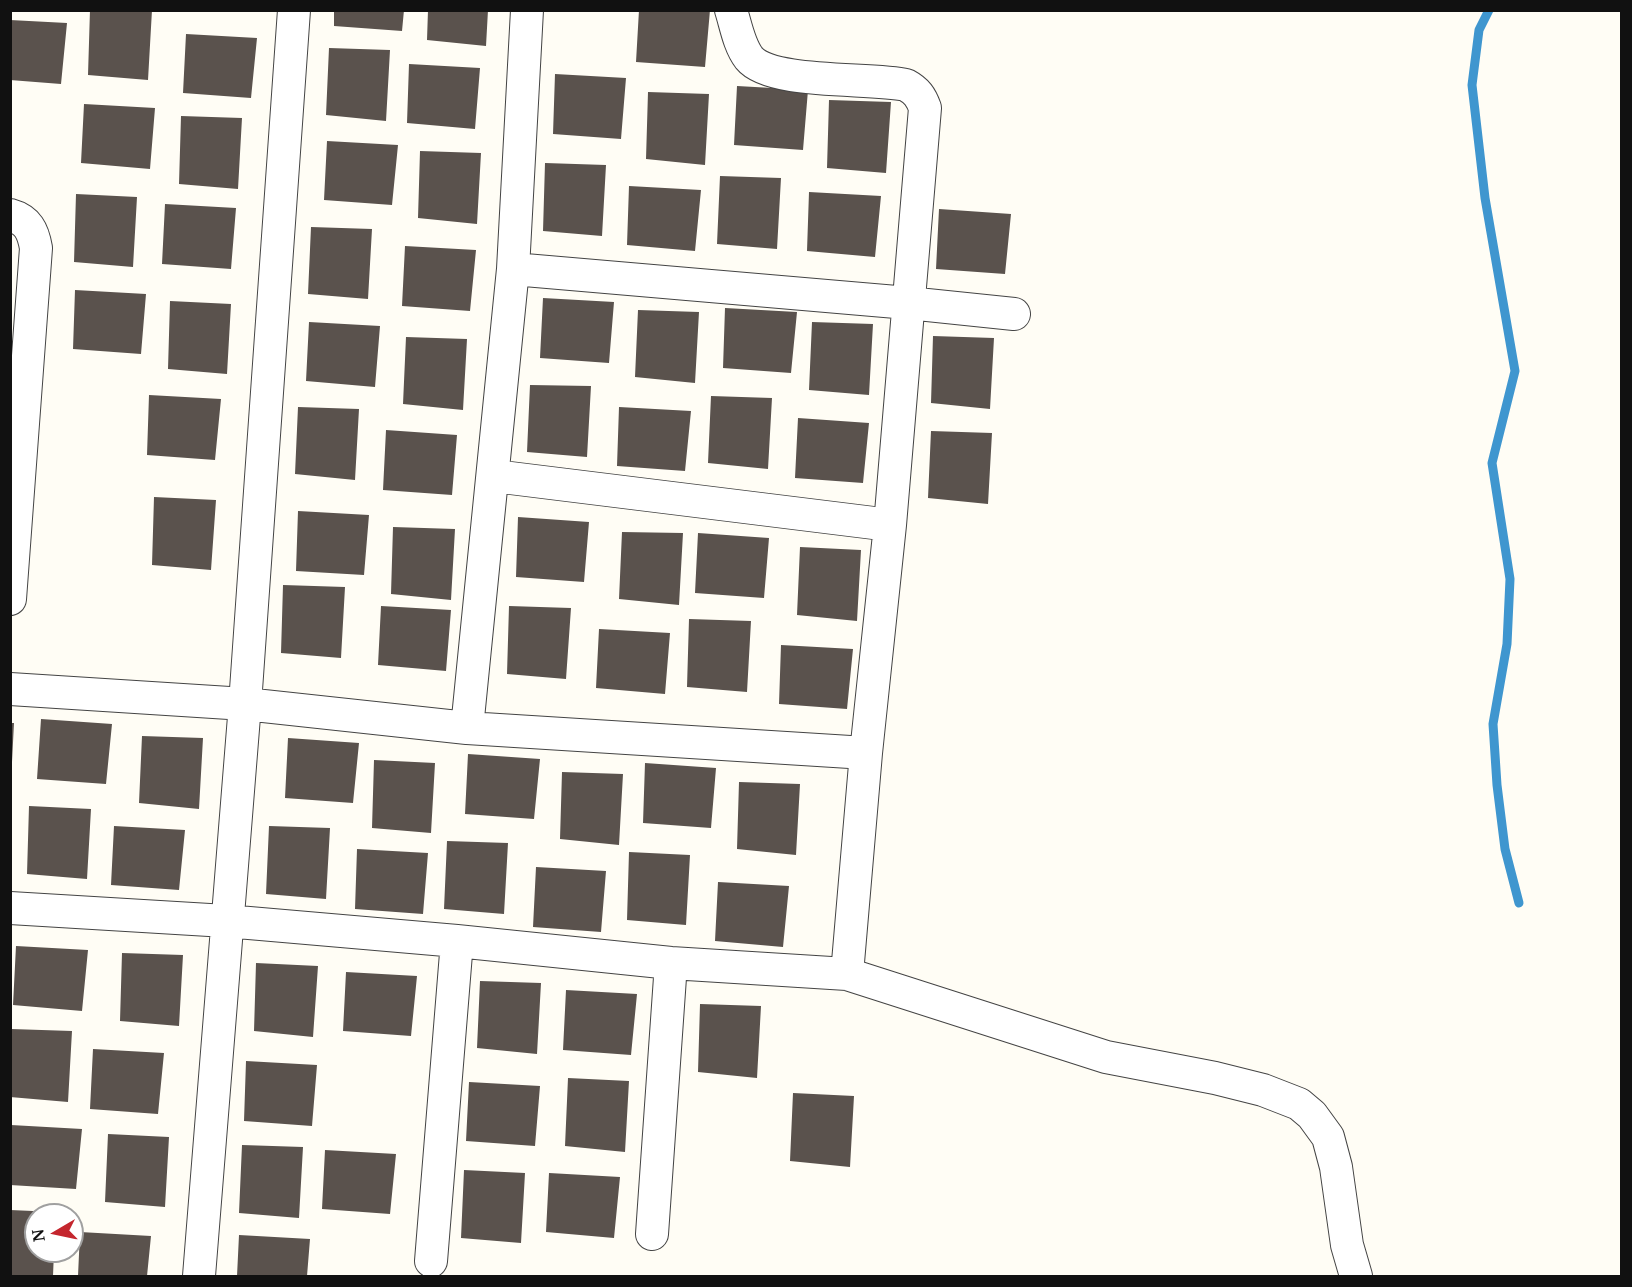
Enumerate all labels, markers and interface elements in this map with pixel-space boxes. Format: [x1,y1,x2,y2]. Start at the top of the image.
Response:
north arrow [24,1203,84,1263]
text: N [26,1228,50,1243]

